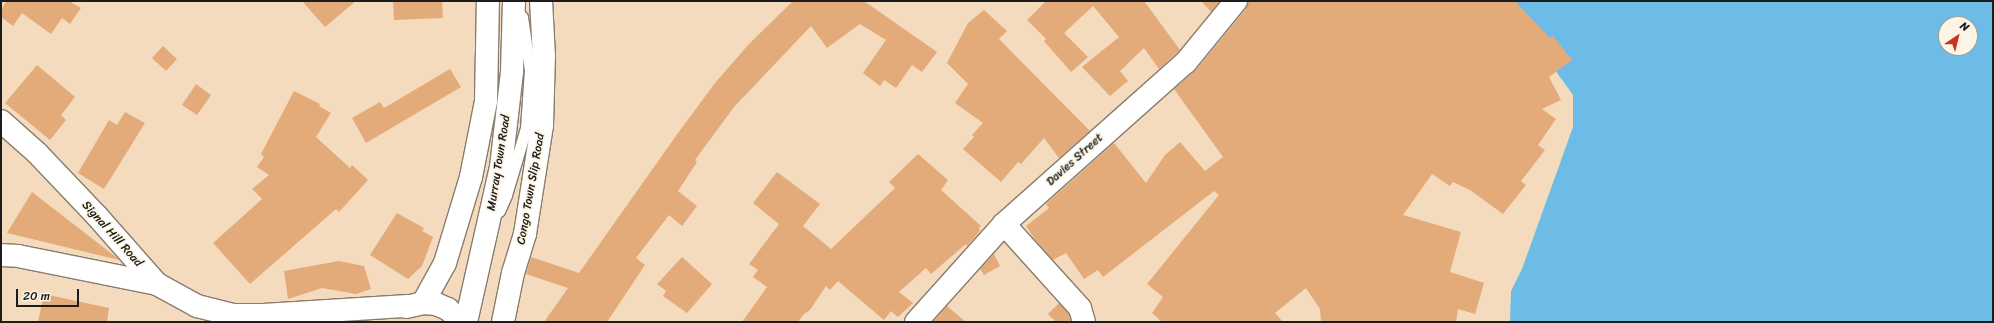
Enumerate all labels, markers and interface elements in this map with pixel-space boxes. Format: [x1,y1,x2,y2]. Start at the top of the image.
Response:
north arrow [1938,16,1978,56]
text: N [1956,17,1973,37]
street label: Murray Town Road [484,114,514,212]
street label: Congo Town Slip Road [514,131,548,247]
street label: Davies Street [1044,131,1106,189]
street label: Signal Hill Road [79,198,145,270]
scale bar [18,281,81,307]
text: 20 m [23,285,50,307]

